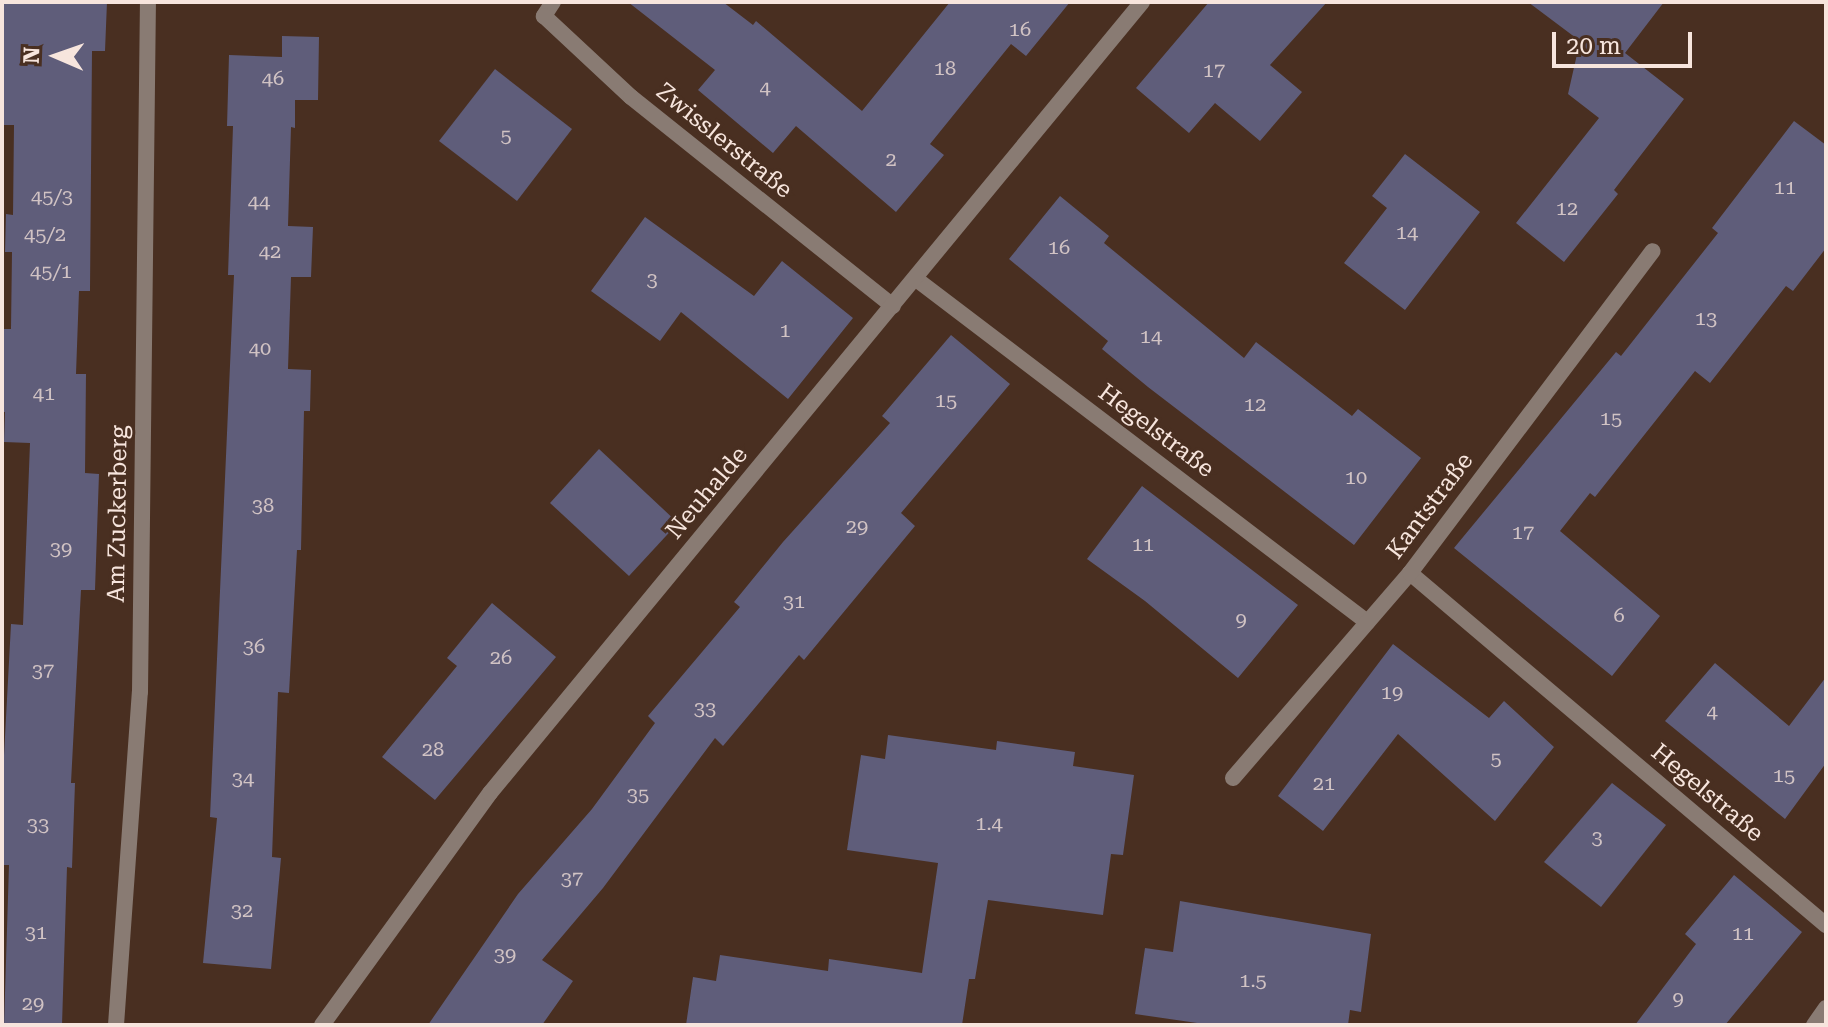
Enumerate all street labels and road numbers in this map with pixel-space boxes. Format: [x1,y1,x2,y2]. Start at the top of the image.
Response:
street label: Zwisslerstraße [650,77,798,205]
street label: Hegelstraße [1092,378,1220,484]
street label: Am Zuckerberg [102,425,134,603]
street label: Neuhalde [660,441,754,545]
street label: Kantstraße [1381,447,1479,565]
street label: Hegelstraße [1645,738,1769,848]

